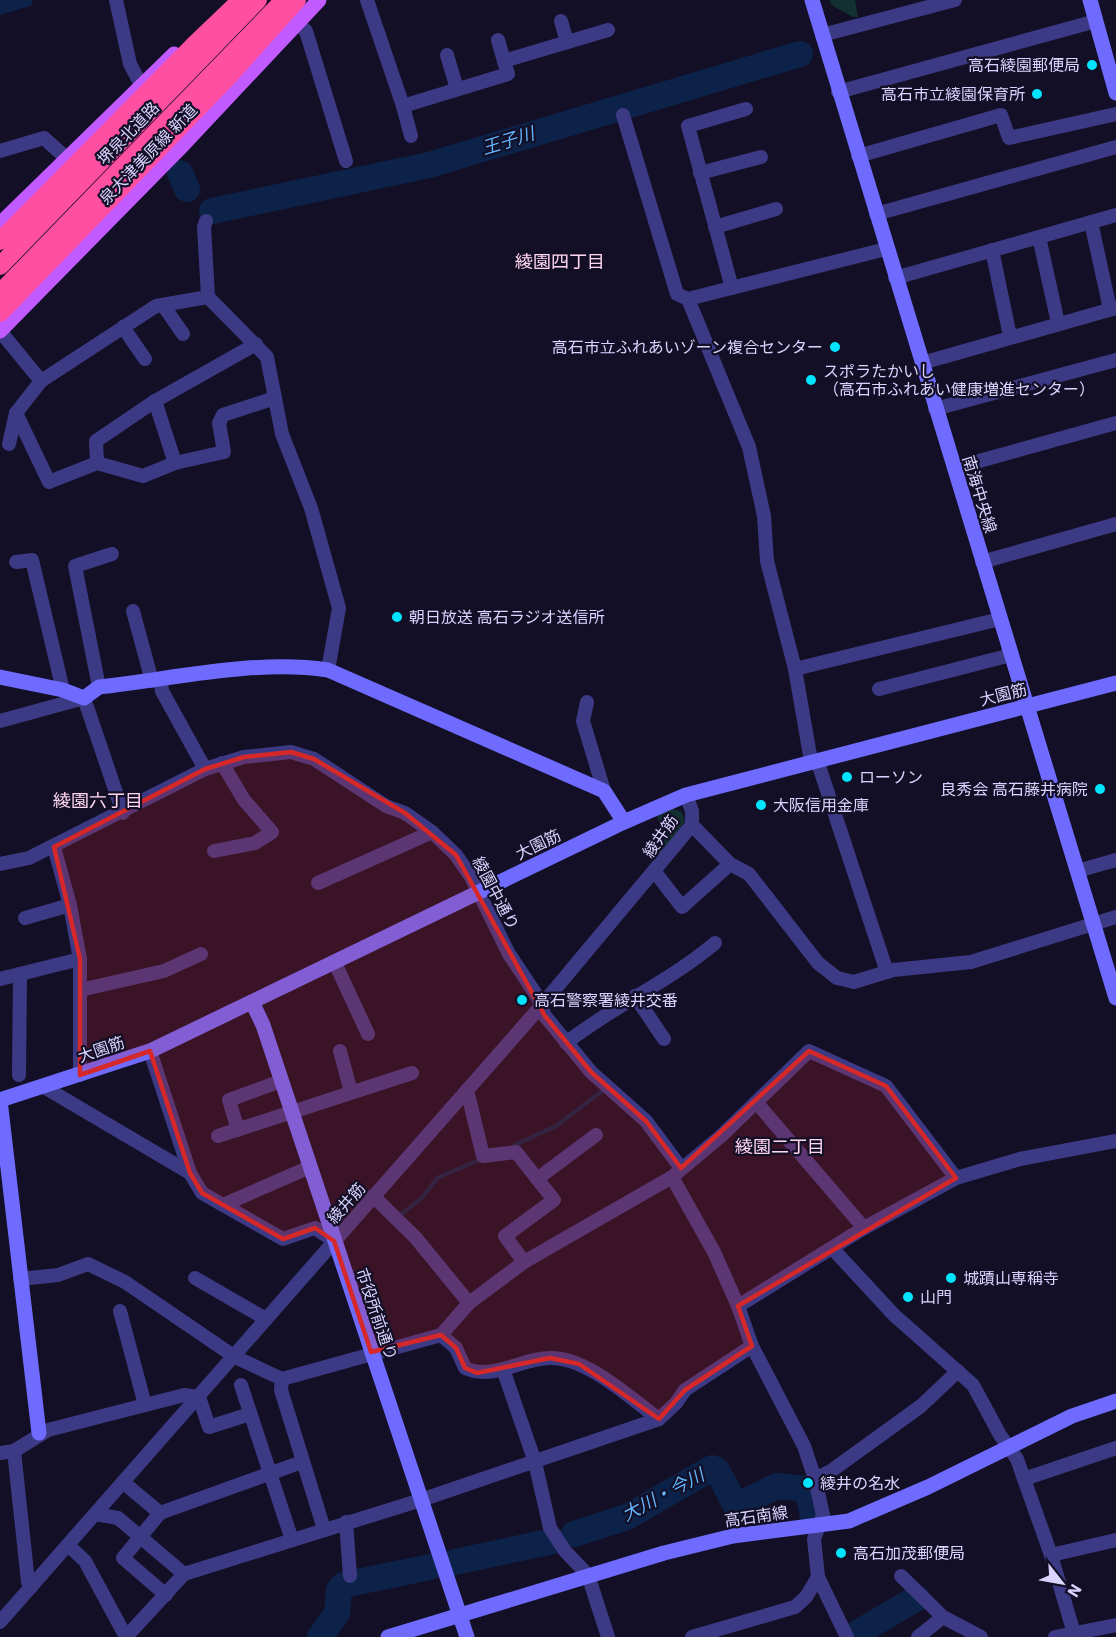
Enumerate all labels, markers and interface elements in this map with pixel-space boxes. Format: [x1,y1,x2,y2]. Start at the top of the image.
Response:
place label: 高石綾園郵便局 [968,55,1080,75]
marker: 高石綾園郵便局 [1085,58,1099,72]
place label: 高石市立綾園保育所 [881,84,1025,104]
marker: 高石市立綾園保育所 [1030,87,1044,101]
street label: 堺泉北道路 [93,97,163,169]
street label: 泉大津美原線 新道 [95,100,201,208]
water label: 王子川 [479,121,539,159]
district label: 綾園四丁目 [515,250,605,273]
place label: 高石市立ふれあいゾーン複合センター [552,337,823,357]
marker: 高石市立ふれあいゾーン複合センター [828,340,842,354]
place label: スポラたかいし （高石市ふれあい健康増進センター） [823,361,1095,399]
marker: スポラたかいし （高石市ふれあい健康増進センター） [804,373,818,387]
street label: 南海中央線 [959,453,1001,535]
place label: 朝日放送 高石ラジオ送信所 [409,607,604,627]
marker: 朝日放送 高石ラジオ送信所 [390,610,404,624]
street label: 大園筋 [977,678,1029,710]
place label: ローソン [859,767,923,787]
marker: ローソン [840,770,854,784]
place label: 良秀会 高石藤井病院 [940,779,1088,799]
marker: 良秀会 高石藤井病院 [1093,782,1107,796]
district label: 綾園六丁目 [53,789,143,812]
place label: 大阪信用金庫 [773,795,869,815]
marker: 大阪信用金庫 [754,798,768,812]
street label: 綾井筋 [638,811,682,861]
street label: 大園筋 [512,824,564,864]
street label: 綾園中通り [468,853,524,933]
place label: 高石警察署綾井交番 [534,990,678,1010]
marker: 高石警察署綾井交番 [515,993,529,1007]
street label: 大園筋 [75,1032,127,1066]
district label: 綾園二丁目 [735,1135,825,1158]
street label: 綾井筋 [323,1178,369,1228]
street label: 市役所前通り [352,1265,402,1363]
place label: 城蹟山専稱寺 [963,1268,1059,1288]
marker: 城蹟山専稱寺 [944,1271,958,1285]
place label: 山門 [920,1287,952,1307]
marker: 山門 [901,1290,915,1304]
water label: 大川・今川 [618,1462,710,1526]
place label: 綾井の名水 [820,1473,900,1493]
marker: 綾井の名水 [801,1476,815,1490]
street label: 高石南線 [723,1502,789,1530]
place label: 高石加茂郵便局 [853,1543,965,1563]
marker: 高石加茂郵便局 [834,1546,848,1560]
north arrow [1032,1553,1092,1613]
text: N [1063,1581,1086,1601]

